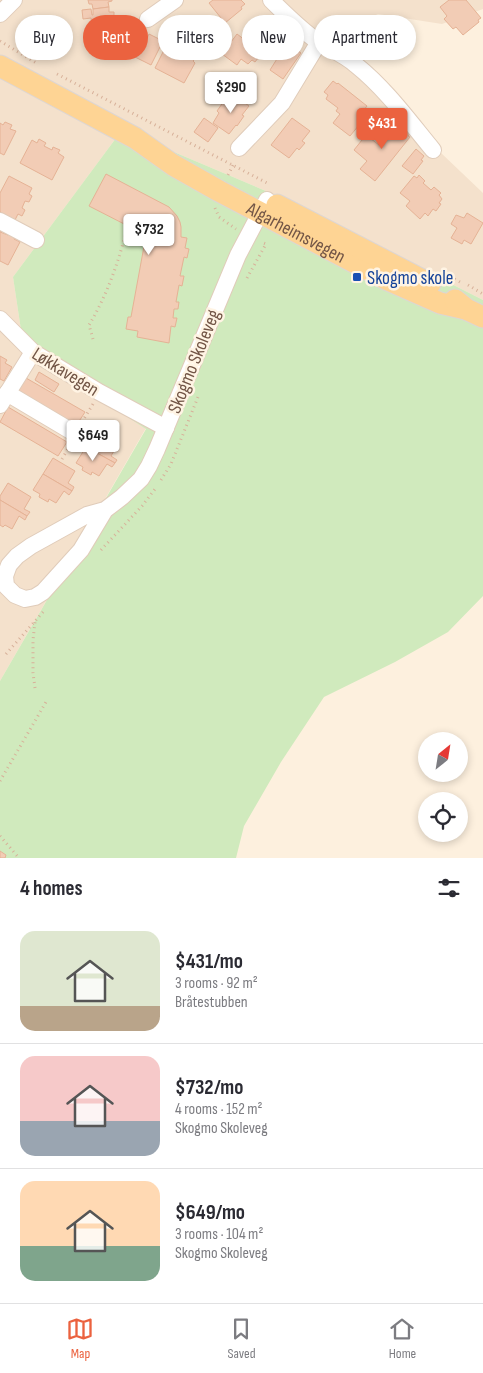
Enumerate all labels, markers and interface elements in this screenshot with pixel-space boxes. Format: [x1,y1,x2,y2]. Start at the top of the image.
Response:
chip: Buy [15,15,73,60]
chip: Rent [83,15,148,60]
chip: Filters [158,15,232,60]
chip: New [242,15,304,60]
chip: Apartment [314,15,416,60]
pin: $290 [201,72,261,114]
text: $290 [216,78,246,97]
pin: $431 [352,108,412,150]
text: $431 [367,114,397,133]
street label: Algarheimsvegen [242,197,349,269]
pin: $732 [119,214,179,256]
text: $732 [134,220,164,239]
place label: Skogmo skole [367,267,453,290]
marker: Skogmo skole [351,271,363,283]
street label: Skogmo Skoleveg [163,306,226,417]
street label: Løkkavegen [28,343,103,402]
pin: $649 [63,420,123,462]
text: $649 [78,426,108,445]
north arrow [418,732,468,782]
map controls [418,732,468,842]
button: locate [418,792,468,842]
icon: filters [435,874,463,902]
text: 4 homes [20,876,83,901]
text: $431/mo [175,949,243,974]
icon: home [60,951,120,1011]
text: 3 rooms · 92 m² [175,974,258,993]
text: Bråtestubben [175,993,248,1012]
text: $732/mo [175,1075,243,1100]
icon: home [60,1076,120,1136]
text: 4 rooms · 152 m² [175,1100,263,1119]
text: Skogmo Skoleveg [175,1119,268,1138]
text: $649/mo [175,1200,245,1225]
icon: home [60,1201,120,1261]
text: 3 rooms · 104 m² [175,1225,263,1244]
text: Skogmo Skoleveg [175,1244,268,1263]
tab: Map [66,1315,94,1362]
tab: Saved [227,1315,256,1362]
tab: Home [388,1315,416,1362]

